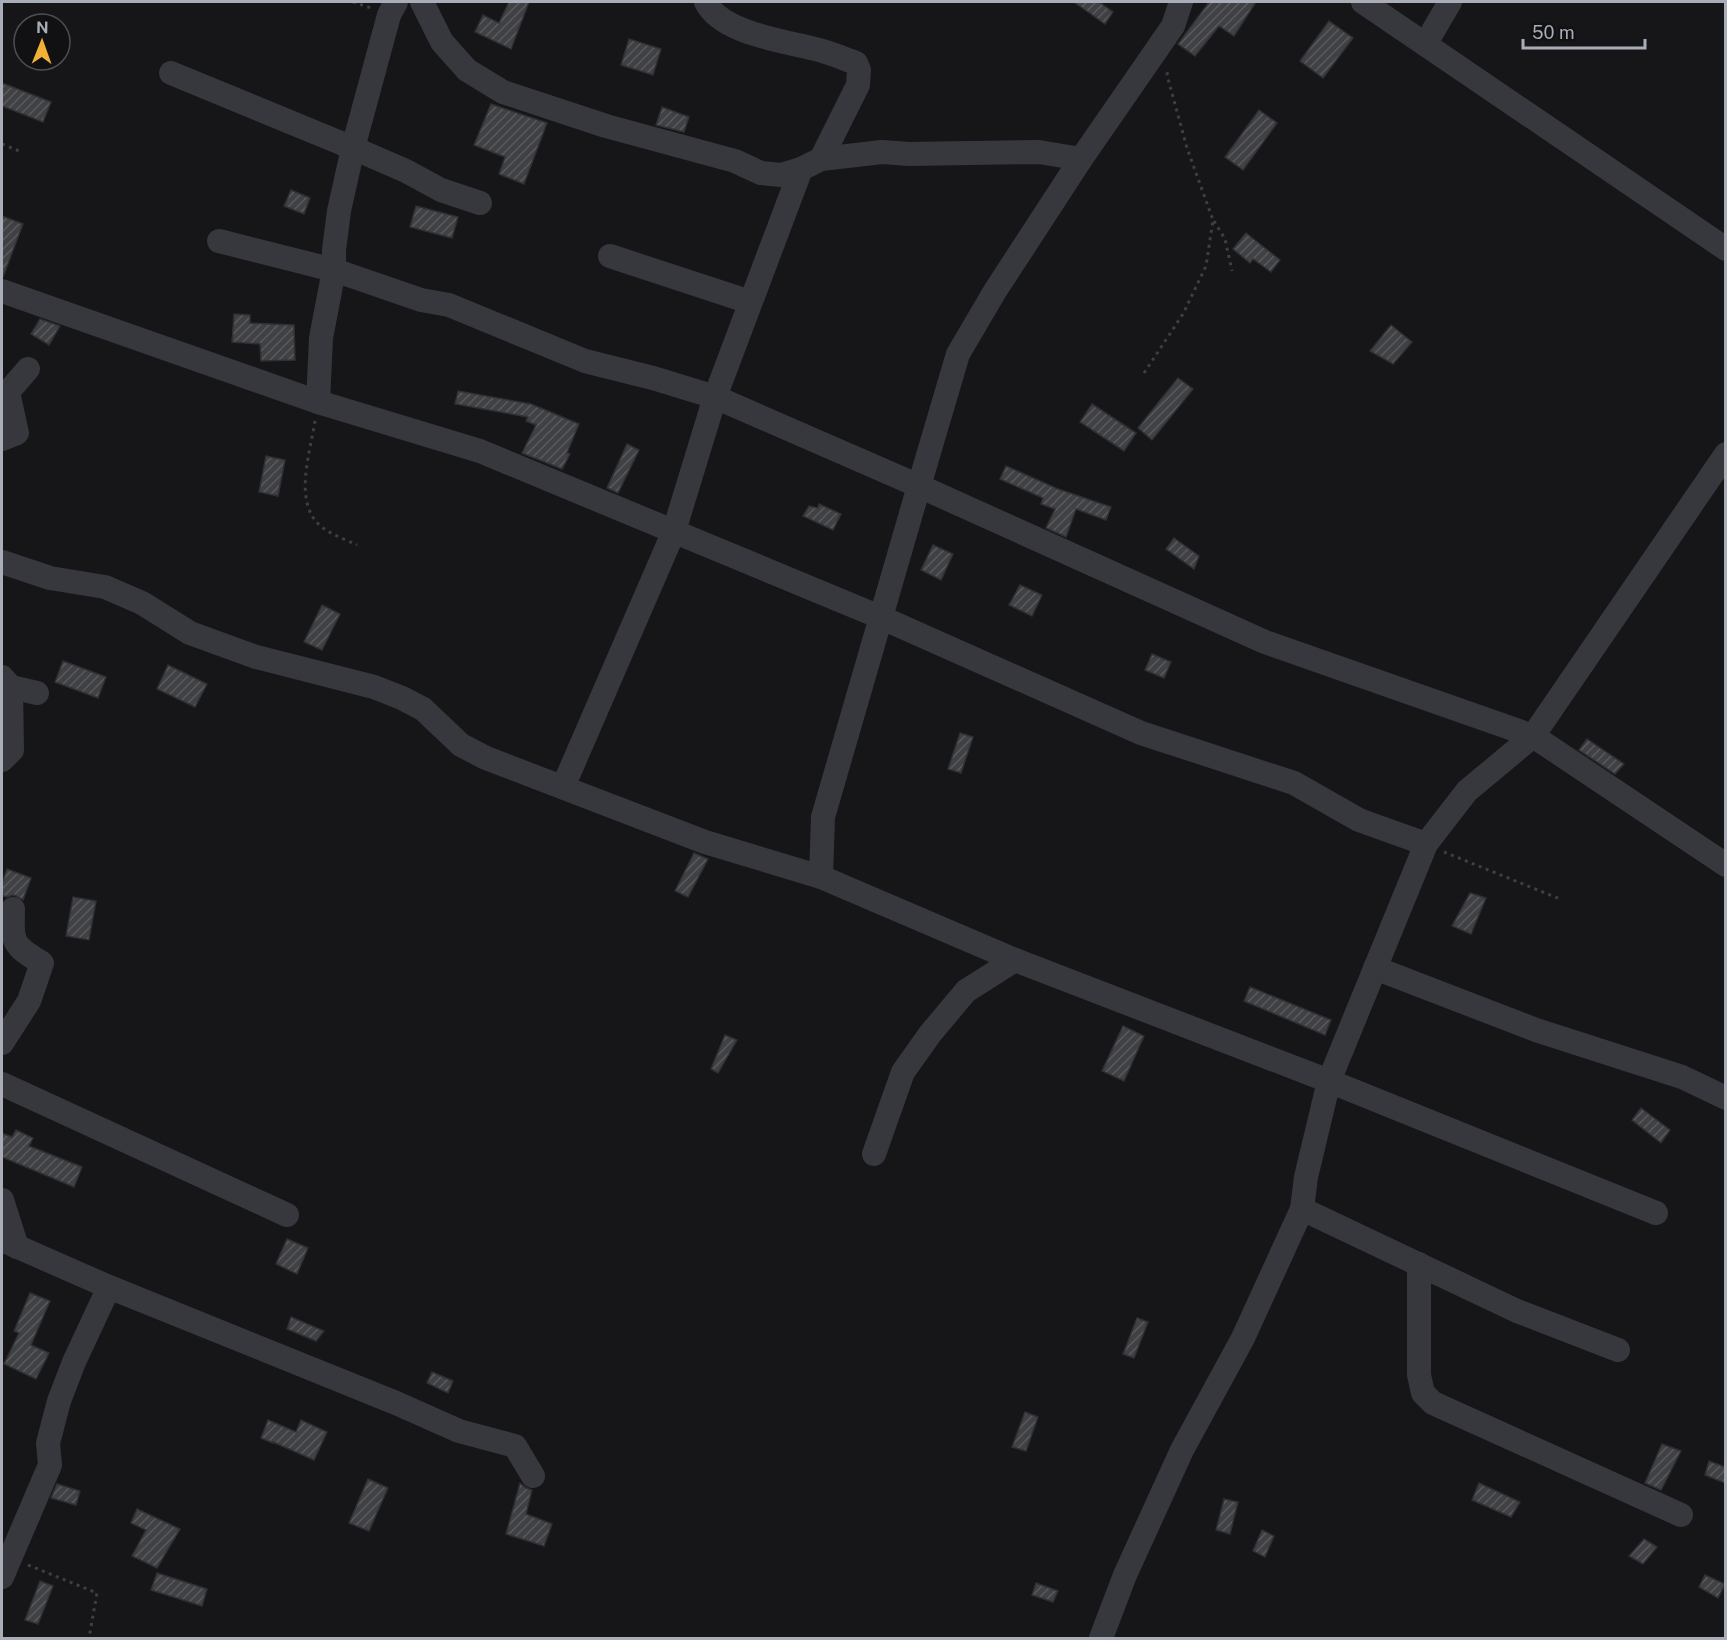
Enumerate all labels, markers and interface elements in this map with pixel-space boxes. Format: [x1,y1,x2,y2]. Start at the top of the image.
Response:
north arrow [12,12,72,72]
scale bar [1523,12,1644,50]
text: N [36,18,49,37]
text: 50 m [1532,22,1575,43]

